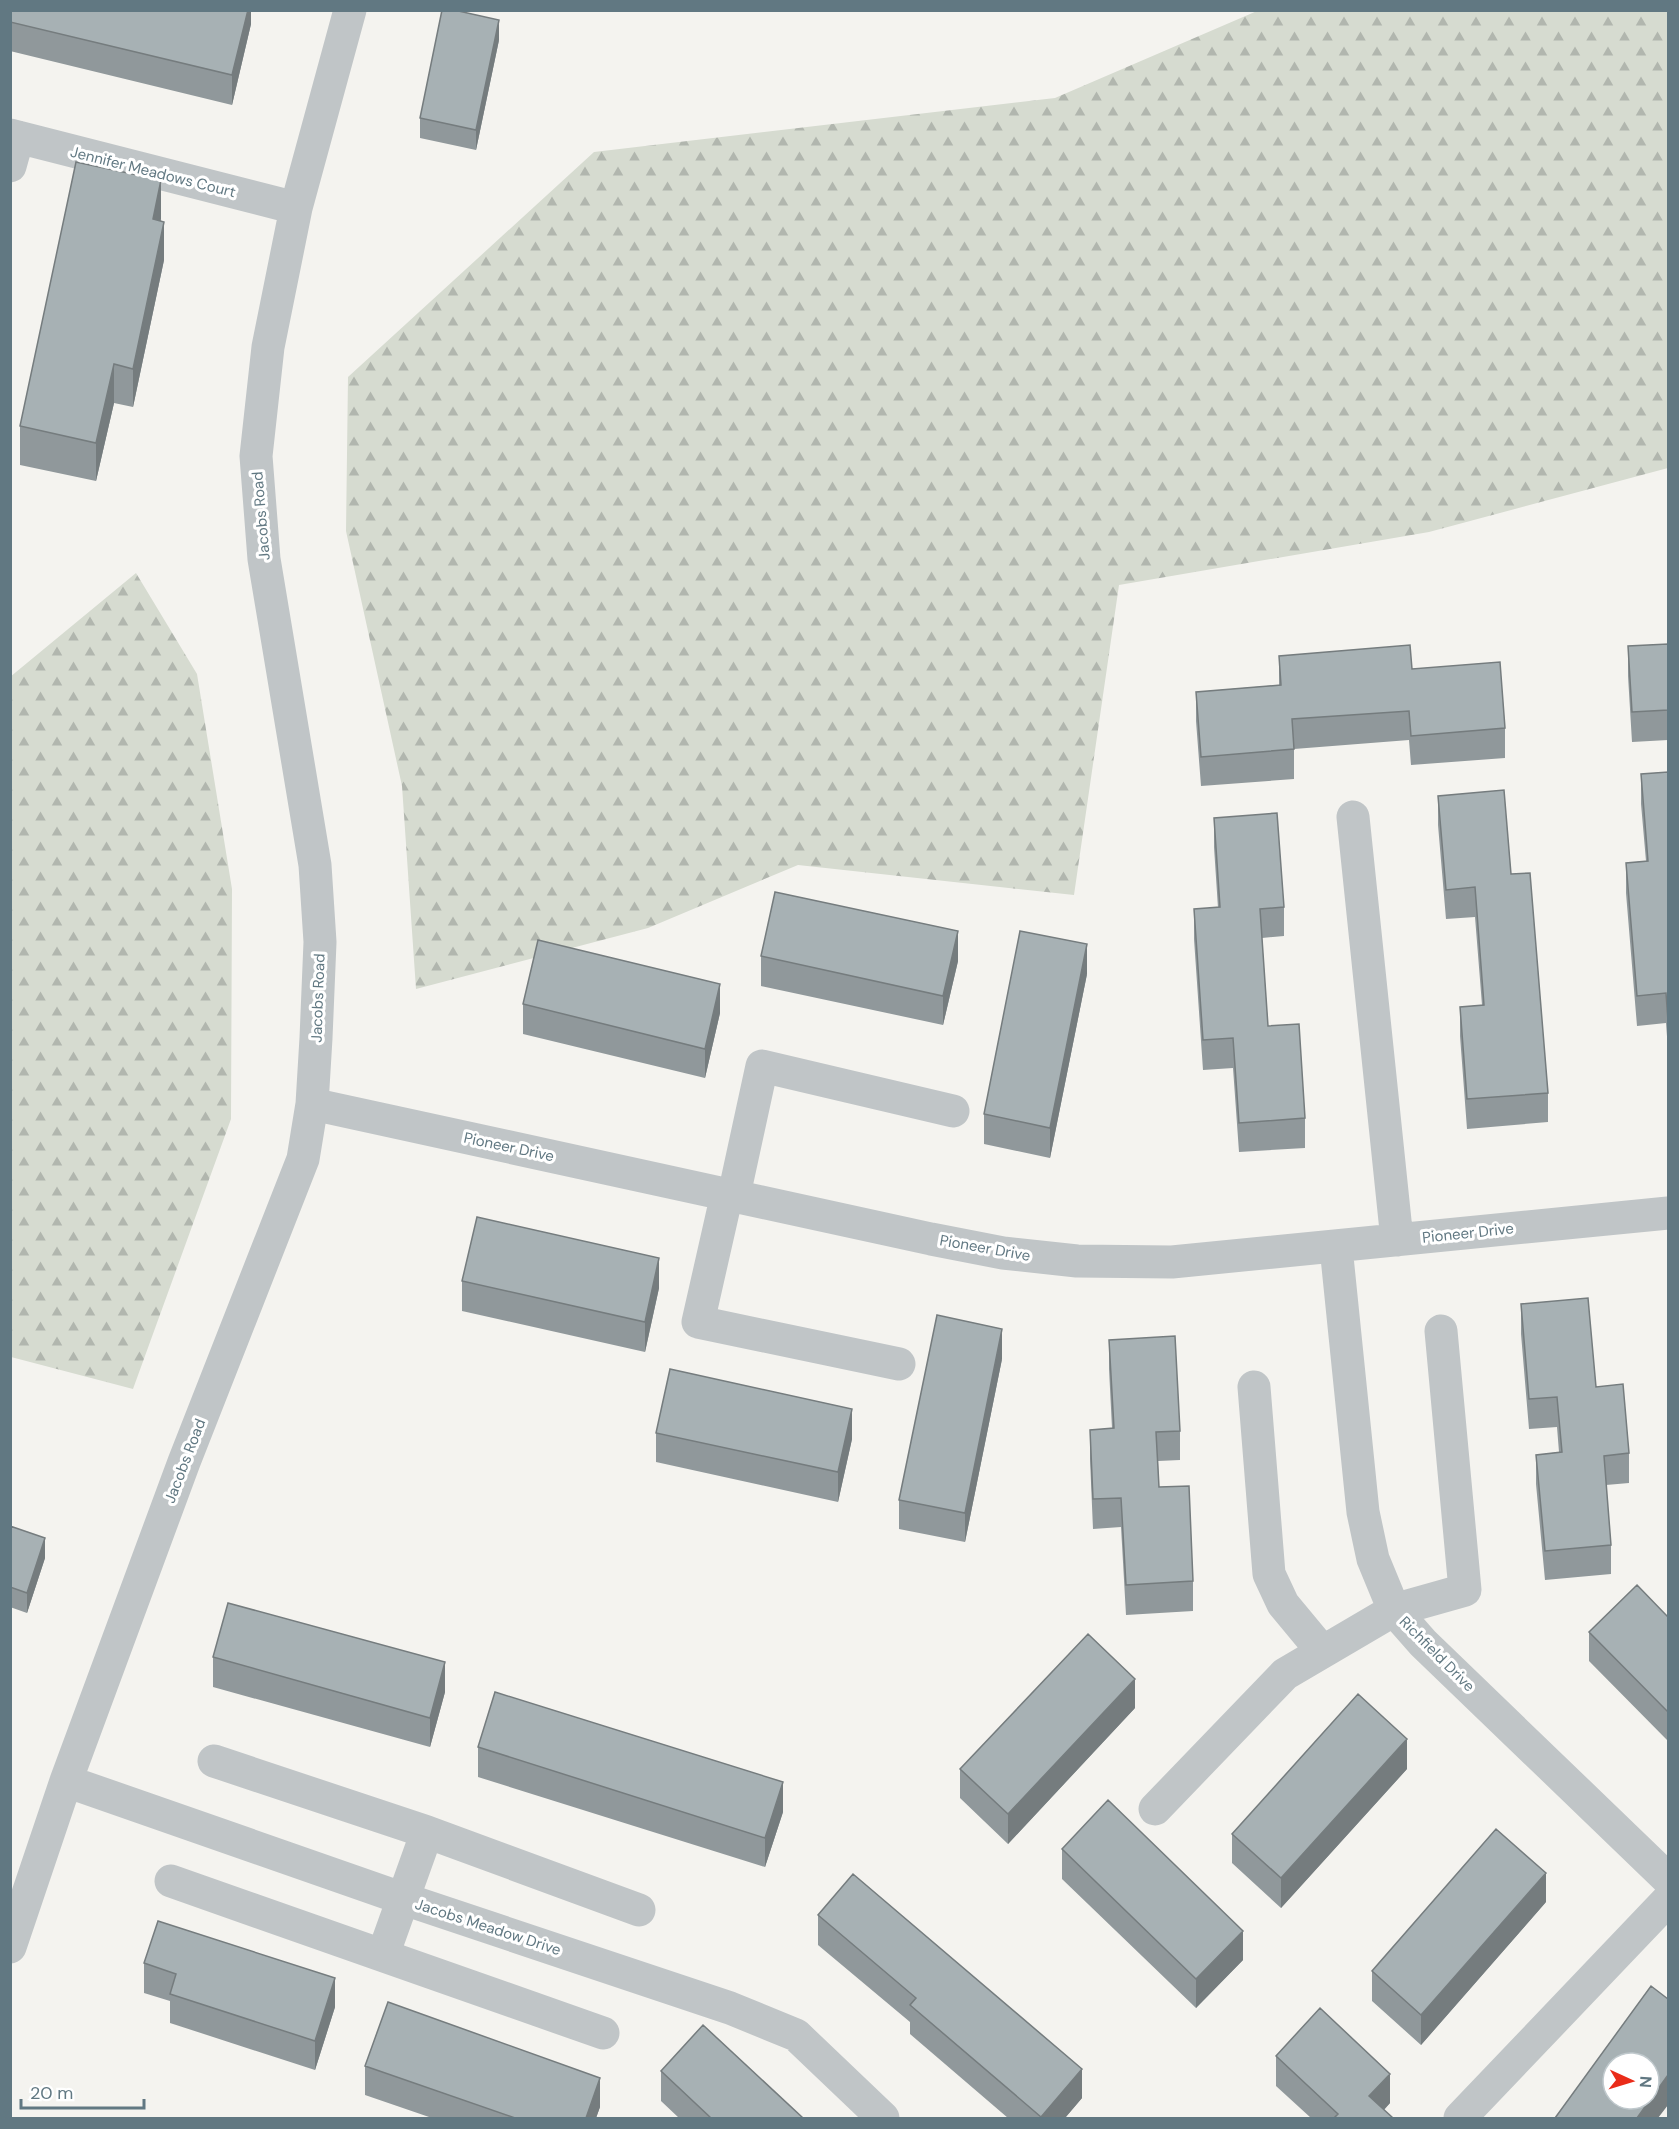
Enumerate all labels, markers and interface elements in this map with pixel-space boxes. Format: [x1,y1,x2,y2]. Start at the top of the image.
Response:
street label: Jennifer Meadows Court [68,142,238,202]
street label: Jacobs Road [247,471,275,561]
street label: Jacobs Road [306,953,330,1043]
street label: Pioneer Drive [462,1128,556,1166]
street label: Pioneer Drive [1421,1218,1515,1248]
street label: Pioneer Drive [938,1230,1032,1266]
street label: Jacobs Road [160,1416,210,1506]
street label: Richfield Drive [1395,1612,1479,1696]
street label: Jacobs Meadow Drive [412,1894,564,1960]
north arrow [1601,2051,1661,2111]
scale bar [21,2072,144,2110]
text: N [1635,2075,1656,2089]
text: 20 m [30,2081,73,2105]

